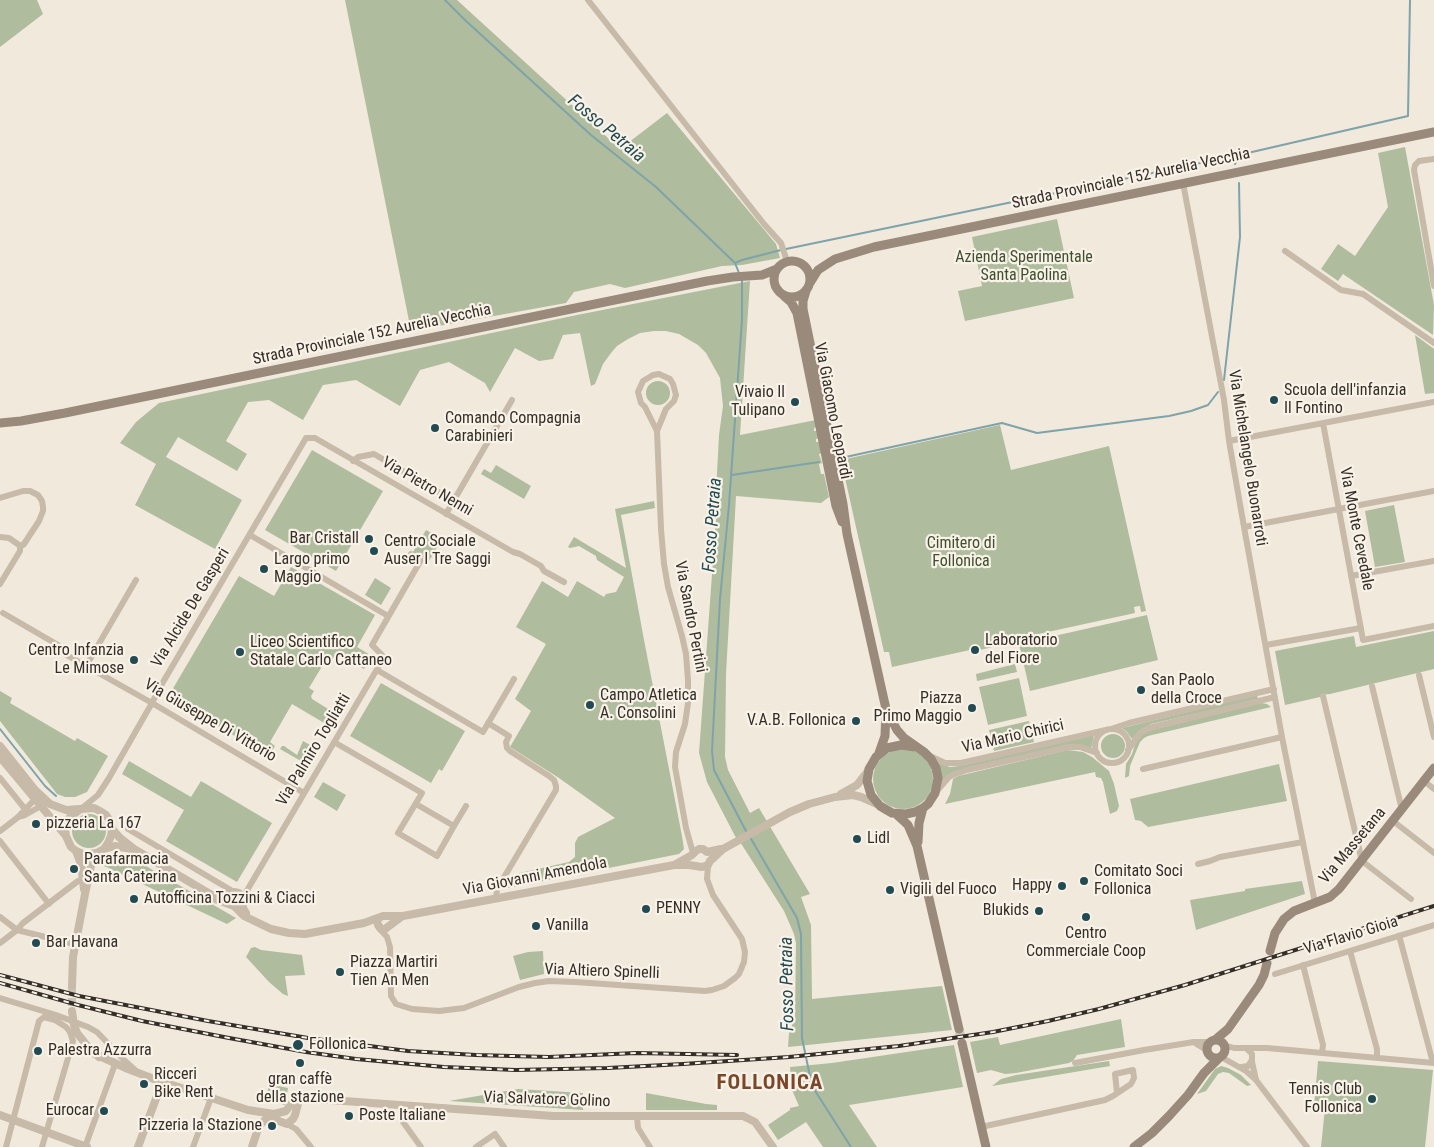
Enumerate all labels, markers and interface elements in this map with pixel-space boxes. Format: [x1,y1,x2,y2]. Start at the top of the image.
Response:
water label: Fosso Petraia [563,90,649,168]
street label: Strada Provinciale 152 Aurelia Vecchia [1010,144,1252,214]
park label: Azienda Sperimentale Santa Paolina [955,248,1093,286]
street label: Strada Provinciale 152 Aurelia Vecchia [251,300,493,370]
street label: Via Giacomo Leopardi [809,341,855,481]
street label: Via Michelangelo Buonarroti [1224,369,1270,547]
place label: Scuola dell'infanzia Il Fontino [1284,381,1406,419]
place label: Vivaio Il Tulipano [731,383,785,421]
marker: Scuola dell'infanzia Il Fontino [1268,394,1280,406]
marker: Vivaio Il Tulipano [789,396,801,408]
place label: Comando Compagnia Carabinieri [445,409,581,447]
marker: Comando Compagnia Carabinieri [429,422,441,434]
street label: Via Pietro Nenni [378,453,476,521]
street label: Via Monte Cevedale [1335,466,1377,592]
water label: Fosso Petraia [699,477,727,573]
place label: Bar Cristall [289,529,359,549]
place label: Centro Sociale Auser I Tre Saggi [384,532,491,570]
marker: Bar Cristall [363,533,375,545]
park label: Cimitero di Follonica [927,534,995,572]
street label: Via Alcide De Gasperi [148,545,234,671]
marker: Centro Sociale Auser I Tre Saggi [368,545,380,557]
place label: Largo primo Maggio [274,550,350,588]
street label: Via Sandro Pertini [670,560,710,674]
marker: Largo primo Maggio [258,563,270,575]
place label: Laboratorio del Fiore [985,631,1058,669]
place label: Liceo Scientifico Statale Carlo Cattaneo [250,633,392,671]
place label: Centro Infanzia Le Mimose [28,641,124,679]
marker: Laboratorio del Fiore [969,644,981,656]
marker: Liceo Scientifico Statale Carlo Cattaneo [234,646,246,658]
marker: Centro Infanzia Le Mimose [128,654,140,666]
place label: San Paolo della Croce [1151,671,1222,709]
street label: Via Giuseppe Di Vittorio [140,675,280,767]
marker: San Paolo della Croce [1135,684,1147,696]
place label: Campo Atletica A. Consolini [600,686,697,724]
place label: Piazza Primo Maggio [874,689,962,727]
street label: Via Palmiro Togliatti [273,690,355,810]
marker: Campo Atletica A. Consolini [584,699,596,711]
marker: Piazza Primo Maggio [966,702,978,714]
place label: V.A.B. Follonica [747,711,846,731]
marker: V.A.B. Follonica [850,715,862,727]
street label: Via Mario Chirici [960,716,1066,758]
street label: Via Massetana [1316,804,1390,888]
place label: pizzeria La 167 [46,814,142,834]
marker: pizzeria La 167 [30,818,42,830]
place label: Lidl [867,829,890,849]
marker: Lidl [851,833,863,845]
place label: Parafarmacia Santa Caterina [84,850,177,888]
street label: Via Giovanni Amendola [461,854,609,900]
place label: Comitato Soci Follonica [1094,862,1183,900]
marker: Parafarmacia Santa Caterina [68,863,80,875]
marker: Comitato Soci Follonica [1078,875,1090,887]
place label: Happy [1012,876,1052,896]
place label: Vigili del Fuoco [900,880,997,900]
marker: Happy [1056,880,1068,892]
marker: Vigili del Fuoco [884,884,896,896]
place label: Autofficina Tozzini & Ciacci [144,889,315,909]
marker: Autofficina Tozzini & Ciacci [128,893,140,905]
place label: PENNY [656,899,701,919]
place label: Blukids [983,901,1029,921]
marker: PENNY [640,903,652,915]
marker: Blukids [1033,905,1045,917]
marker: Centro Commerciale Coop [1080,911,1092,923]
street label: Via Flavio Gioia [1302,913,1400,959]
place label: Vanilla [546,916,589,936]
marker: Vanilla [530,920,542,932]
place label: Centro Commerciale Coop [1026,924,1146,962]
place label: Bar Havana [46,933,118,953]
marker: Bar Havana [30,937,42,949]
water label: Fosso Petraia [776,937,800,1031]
place label: Piazza Martiri Tien An Men [350,953,438,991]
street label: Via Altiero Spinelli [544,960,660,984]
marker: Piazza Martiri Tien An Men [334,966,346,978]
place label: Follonica [309,1035,366,1055]
marker: Follonica [291,1038,305,1052]
place label: Palestra Azzurra [48,1041,152,1061]
marker: Palestra Azzurra [32,1045,44,1057]
marker: gran caffè della stazione [294,1057,306,1069]
place label: Ricceri Bike Rent [154,1065,213,1103]
place label: gran caffè della stazione [256,1070,344,1108]
district label: FOLLONICA [715,1071,825,1097]
marker: Ricceri Bike Rent [138,1078,150,1090]
place label: Tennis Club Follonica [1288,1080,1362,1118]
street label: Via Salvatore Golino [483,1088,611,1112]
marker: Tennis Club Follonica [1366,1093,1378,1105]
place label: Eurocar [46,1101,94,1121]
marker: Eurocar [98,1105,110,1117]
place label: Poste Italiane [359,1106,446,1126]
marker: Poste Italiane [343,1110,355,1122]
place label: Pizzeria la Stazione [138,1116,262,1136]
marker: Pizzeria la Stazione [266,1120,278,1132]

